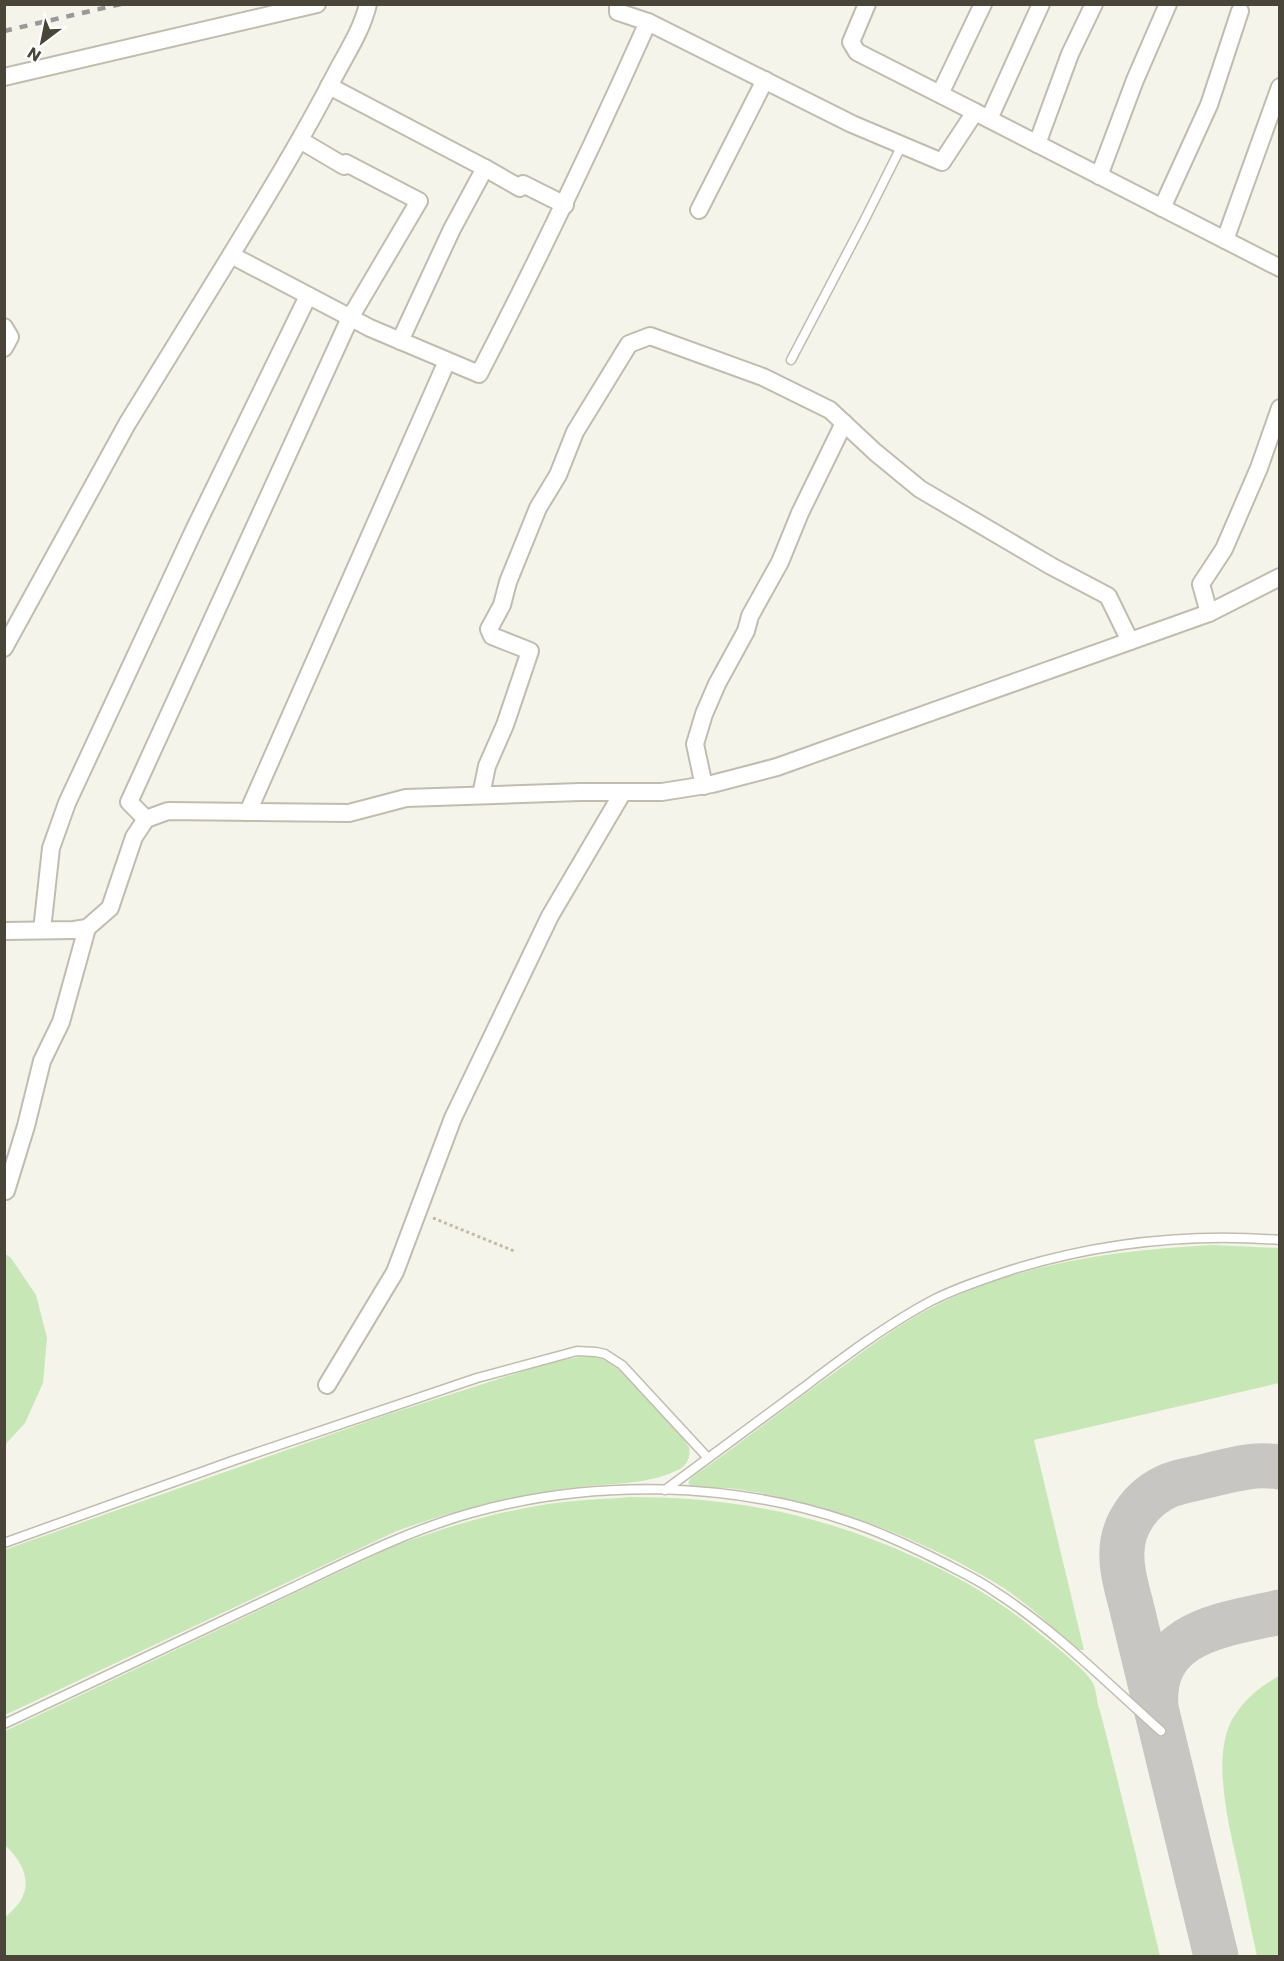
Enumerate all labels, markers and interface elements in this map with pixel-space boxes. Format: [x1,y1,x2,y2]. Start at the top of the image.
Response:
north arrow [12,12,72,72]
text: N [23,41,46,67]

